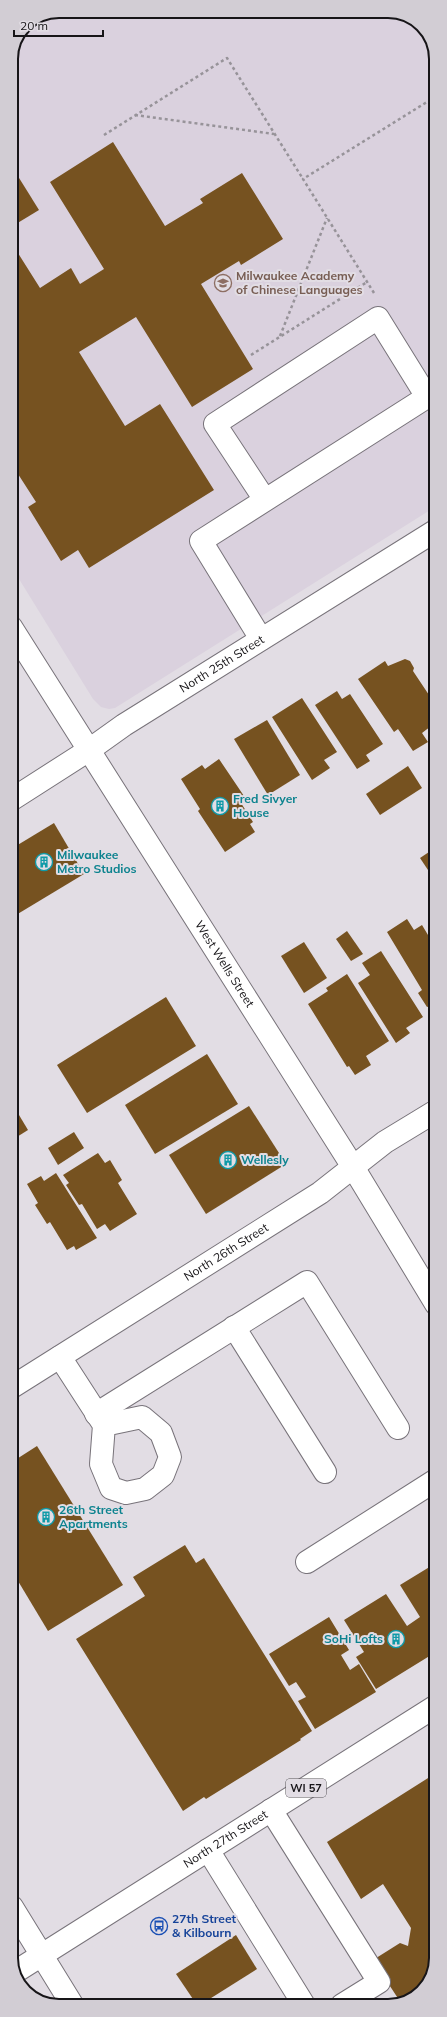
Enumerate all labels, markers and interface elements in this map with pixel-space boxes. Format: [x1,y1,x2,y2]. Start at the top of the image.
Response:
scale bar [14,12,103,38]
text: 20 m [20,18,48,33]
place label: Milwaukee Academy of Chinese Languages [236,268,363,297]
school or university icon: Milwaukee Academy of Chinese Languages [213,273,233,293]
street label: North 25th Street [177,632,267,696]
place label: Fred Sivyer House [233,791,297,820]
building icon: Fred Sivyer House [210,796,230,816]
place label: Milwaukee Metro Studios [57,847,137,876]
building icon: Milwaukee Metro Studios [34,852,54,872]
street label: West Wells Street [192,918,258,1010]
building icon: Wellesly [218,1150,238,1170]
place label: Wellesly [241,1152,289,1167]
street label: North 26th Street [181,1220,271,1284]
place label: 26th Street Apartments [59,1502,128,1531]
building icon: 26th Street Apartments [36,1507,56,1527]
building icon: SoHi Lofts [386,1629,406,1649]
place label: SoHi Lofts [324,1631,383,1646]
road number: WI 57 [286,1779,326,1797]
street label: North 27th Street [180,1806,270,1871]
place label: 27th Street & Kilbourn [172,1911,236,1940]
bus stop icon: 27th Street & Kilbourn [149,1916,169,1936]

